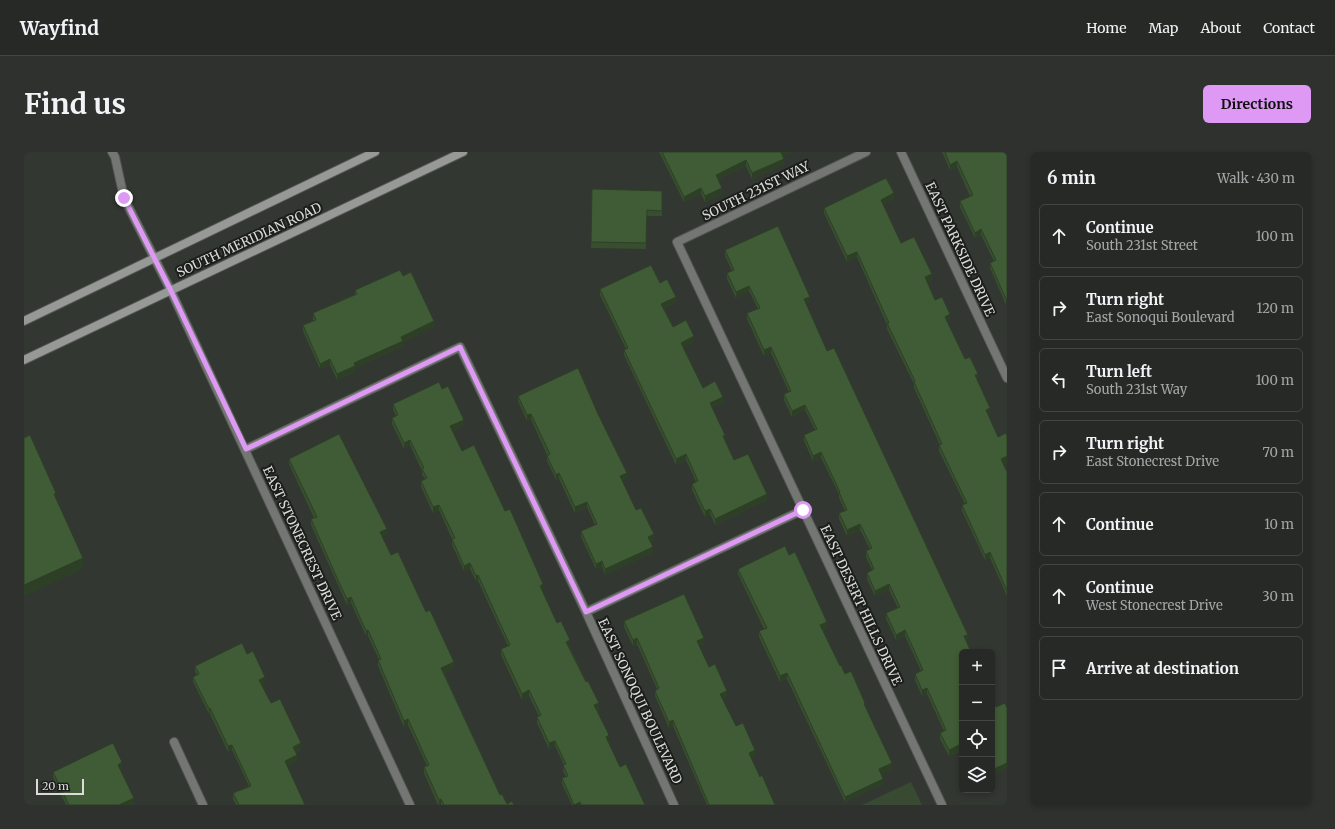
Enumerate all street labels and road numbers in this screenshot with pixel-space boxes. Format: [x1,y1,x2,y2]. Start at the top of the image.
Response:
street label: SOUTH 231ST WAY [699,157,813,224]
street label: EAST PARKSIDE DRIVE [921,179,999,320]
street label: SOUTH MERIDIAN ROAD [174,199,325,281]
street label: EAST STONECREST DRIVE [259,463,345,623]
street label: EAST DESERT HILLS DRIVE [816,522,906,689]
street label: EAST SONOQUI BOULEVARD [594,615,686,787]

